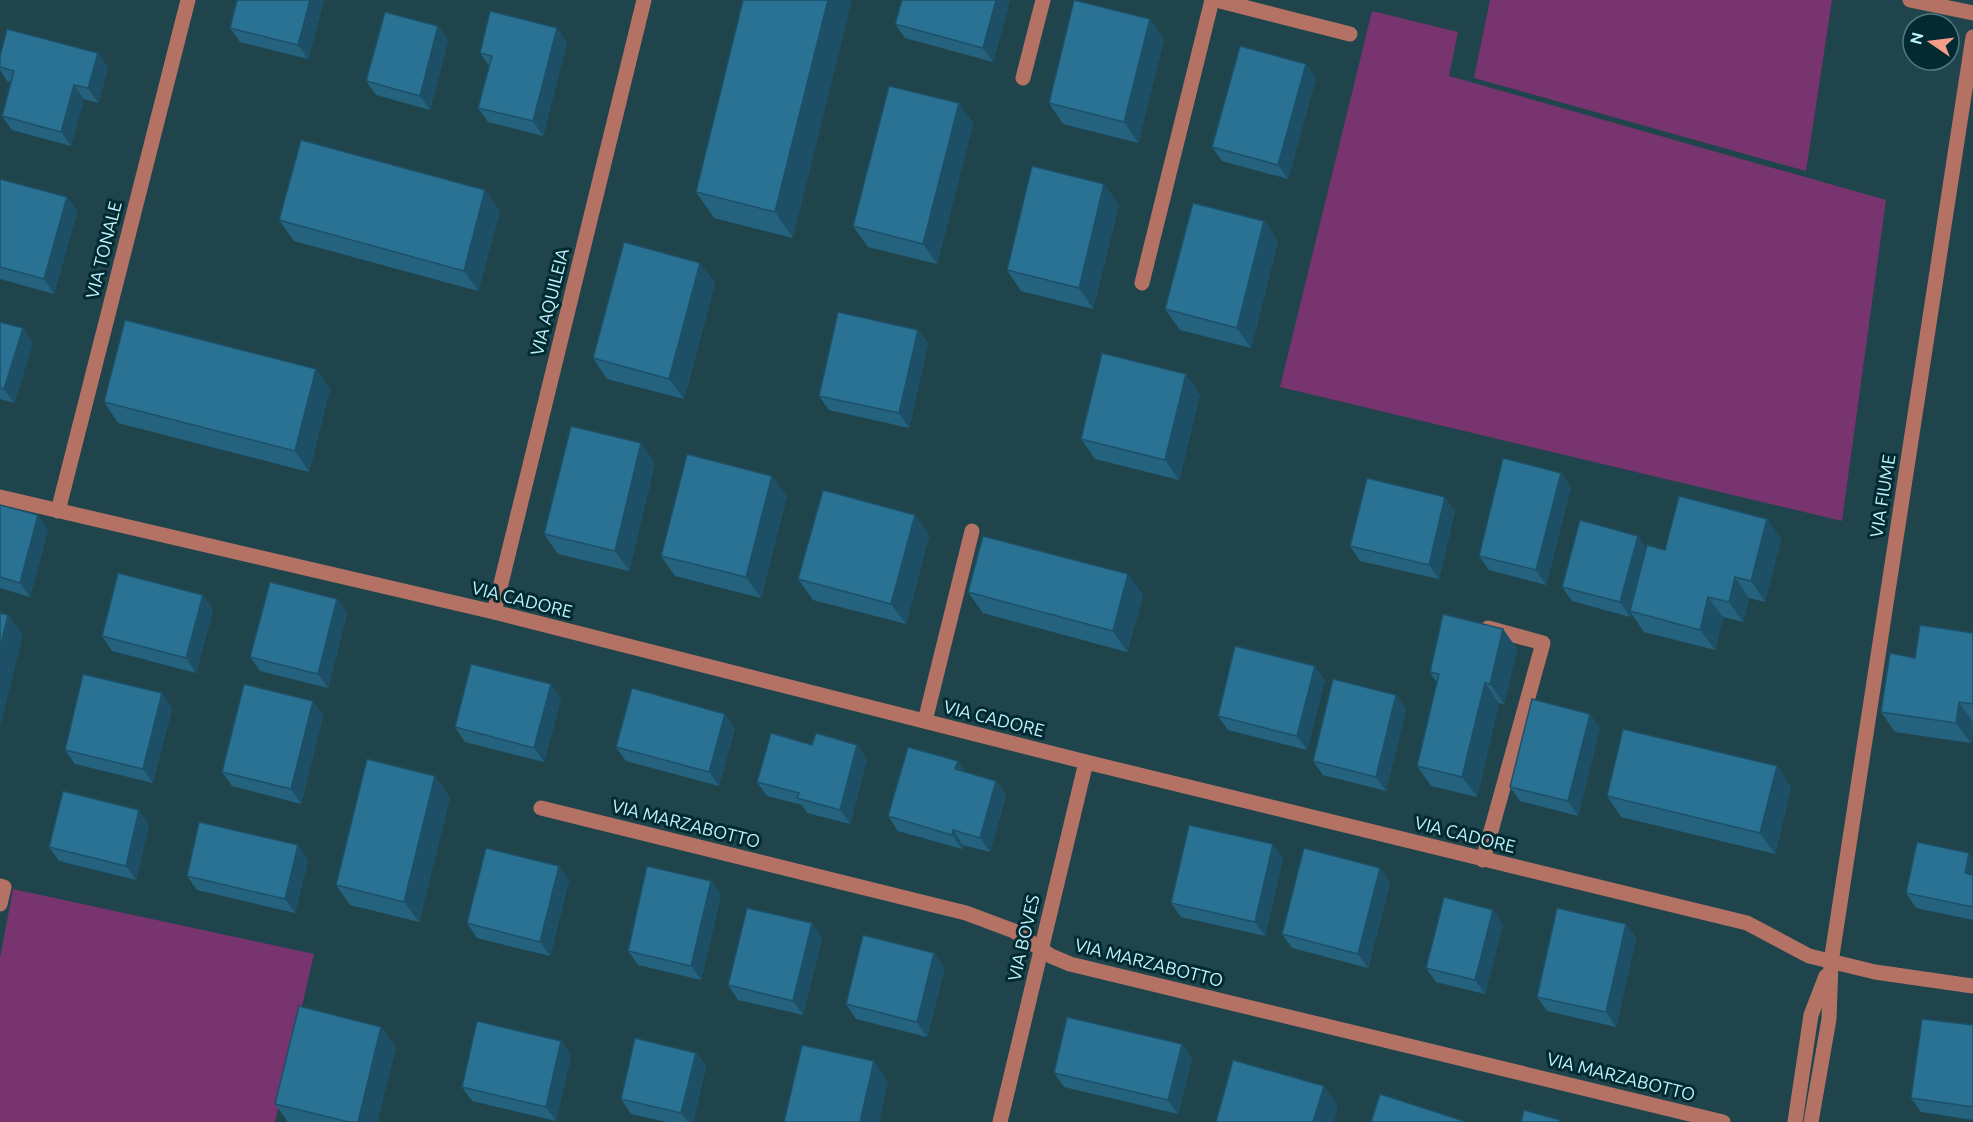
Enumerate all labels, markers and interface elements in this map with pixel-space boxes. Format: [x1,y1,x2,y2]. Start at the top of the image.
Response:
north arrow [1901,12,1961,72]
text: N [1906,30,1927,46]
street label: VIA TONALE [81,199,125,300]
street label: VIA AQUILEIA [526,246,573,358]
street label: VIA FIUME [1866,453,1898,539]
street label: VIA CADORE [470,577,575,621]
street label: VIA CADORE [942,696,1047,740]
street label: VIA MARZABOTTO [610,795,762,851]
street label: VIA CADORE [1413,812,1518,856]
street label: VIA BOVES [1003,893,1043,983]
street label: VIA MARZABOTTO [1073,934,1225,990]
street label: VIA MARZABOTTO [1545,1048,1697,1104]

